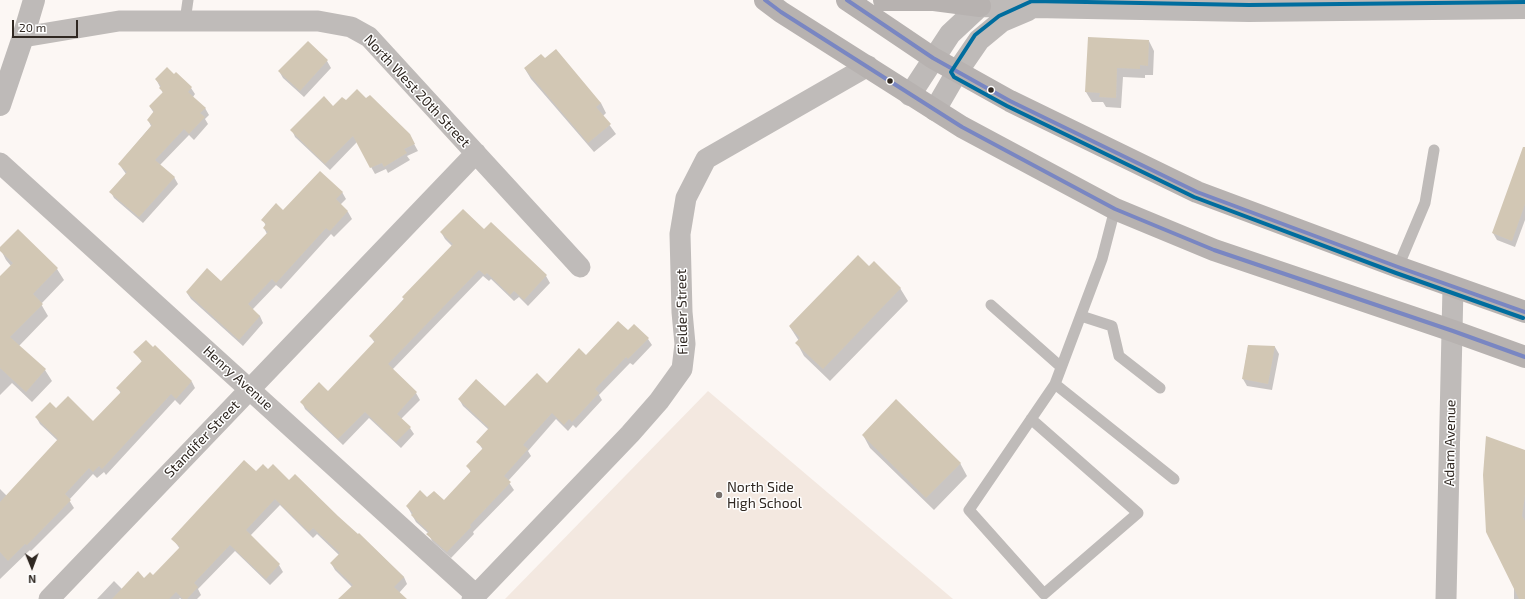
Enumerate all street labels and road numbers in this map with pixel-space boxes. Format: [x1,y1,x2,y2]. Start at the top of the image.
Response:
street label: North West 20th Street [360,31,474,151]
street label: Fielder Street [673,269,691,355]
street label: Henry Avenue [200,342,276,414]
street label: Standifer Street [161,397,243,481]
street label: Adam Avenue [1441,400,1459,486]

